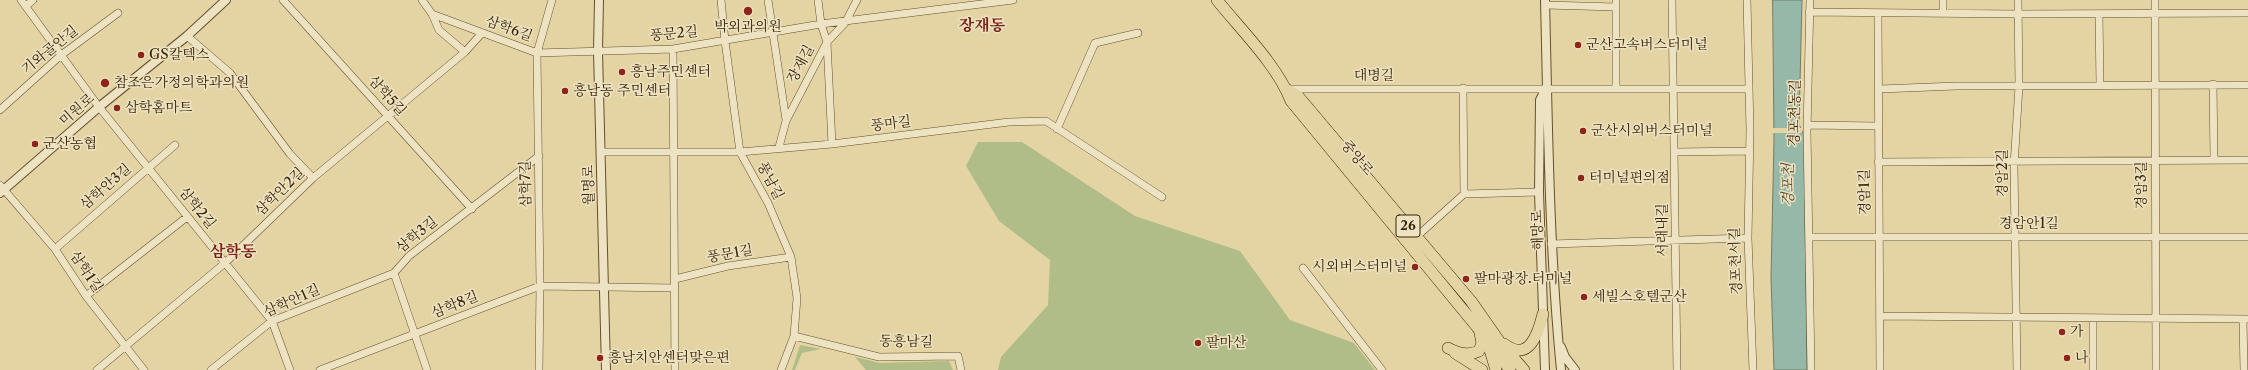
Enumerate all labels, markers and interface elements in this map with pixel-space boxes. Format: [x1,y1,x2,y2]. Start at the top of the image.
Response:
marker: 박외과의원 [742,5,754,17]
street label: 삼학6길 [483,13,535,45]
district label: 장재동 [959,16,1005,36]
place label: 박외과의원 [714,19,782,35]
street label: 기와골안길 [18,22,82,78]
street label: 풍문2길 [649,24,699,44]
place label: 군산고속버스터미널 [1586,37,1708,53]
marker: 군산고속버스터미널 [1573,40,1583,50]
street label: 장재길 [784,42,818,86]
place label: GS칼텍스 [149,47,209,63]
marker: GS칼텍스 [136,50,146,60]
place label: 흥남주민센터 [630,64,711,80]
marker: 흥남주민센터 [617,67,627,77]
street label: 대명길 [1354,68,1394,84]
street label: 삼학5길 [365,72,409,120]
place label: 참조은가정의학과의원 [114,75,249,91]
marker: 참조은가정의학과의원 [99,77,111,89]
street label: 경포천동길 [1786,79,1804,147]
place label: 흥남동 주민센터 [573,83,671,99]
marker: 흥남동 주민센터 [560,86,570,96]
street label: 미원로 [56,90,98,130]
place label: 삼학홈마트 [125,100,193,116]
marker: 삼학홈마트 [112,103,122,113]
street label: 풍마길 [870,113,912,135]
place label: 군산시외버스터미널 [1591,123,1713,139]
marker: 군산시외버스터미널 [1578,126,1588,136]
place label: 군산농협 [43,136,97,152]
street label: 중앙로 [1338,137,1376,179]
marker: 군산농협 [30,139,40,149]
street label: 경암2길 [1995,149,2011,197]
street label: 풍남길 [753,159,787,203]
street label: 삼학안3길 [77,160,135,214]
street label: 삼학7길 [517,160,535,208]
street label: 경암3길 [2134,161,2150,209]
water label: 경포천 [1780,163,1798,207]
street label: 삼학안2길 [252,164,308,220]
street label: 월명로 [580,165,598,205]
street label: 경암1길 [1856,169,1874,215]
place label: 터미널편의점 [1589,170,1670,186]
marker: 터미널편의점 [1576,173,1586,183]
street label: 삼학2길 [175,184,219,232]
street label: 서래내길 [1655,203,1671,257]
street label: 해망로 [1529,209,1547,251]
street label: 삼학3길 [393,213,441,257]
road number: 26 [1396,215,1420,237]
street label: 경암안1길 [1999,216,2059,232]
street label: 경포천서길 [1726,227,1746,295]
district label: 삼학동 [210,242,256,262]
street label: 풍문1길 [706,242,754,266]
street label: 삼학1길 [66,248,106,296]
place label: 시외버스터미널 [1312,259,1407,275]
marker: 시외버스터미널 [1410,262,1420,272]
place label: 팔마광장.터미널 [1474,271,1572,287]
marker: 팔마광장.터미널 [1461,274,1471,284]
street label: 삼학안1길 [261,281,323,321]
street label: 삼학8길 [429,288,481,322]
place label: 세빌스호텔군산 [1592,289,1687,305]
marker: 세빌스호텔군산 [1579,292,1589,302]
place label: 가 [2070,324,2084,340]
marker: 가 [2057,327,2067,337]
street label: 동흥남길 [879,333,933,351]
place label: 팔마산 [1206,335,1247,351]
marker: 팔마산 [1193,338,1203,348]
place label: 흥남치안센터맞은편 [608,350,730,366]
place label: 나 [2075,350,2089,366]
marker: 흥남치안센터맞은편 [595,353,605,363]
marker: 나 [2062,353,2072,363]

